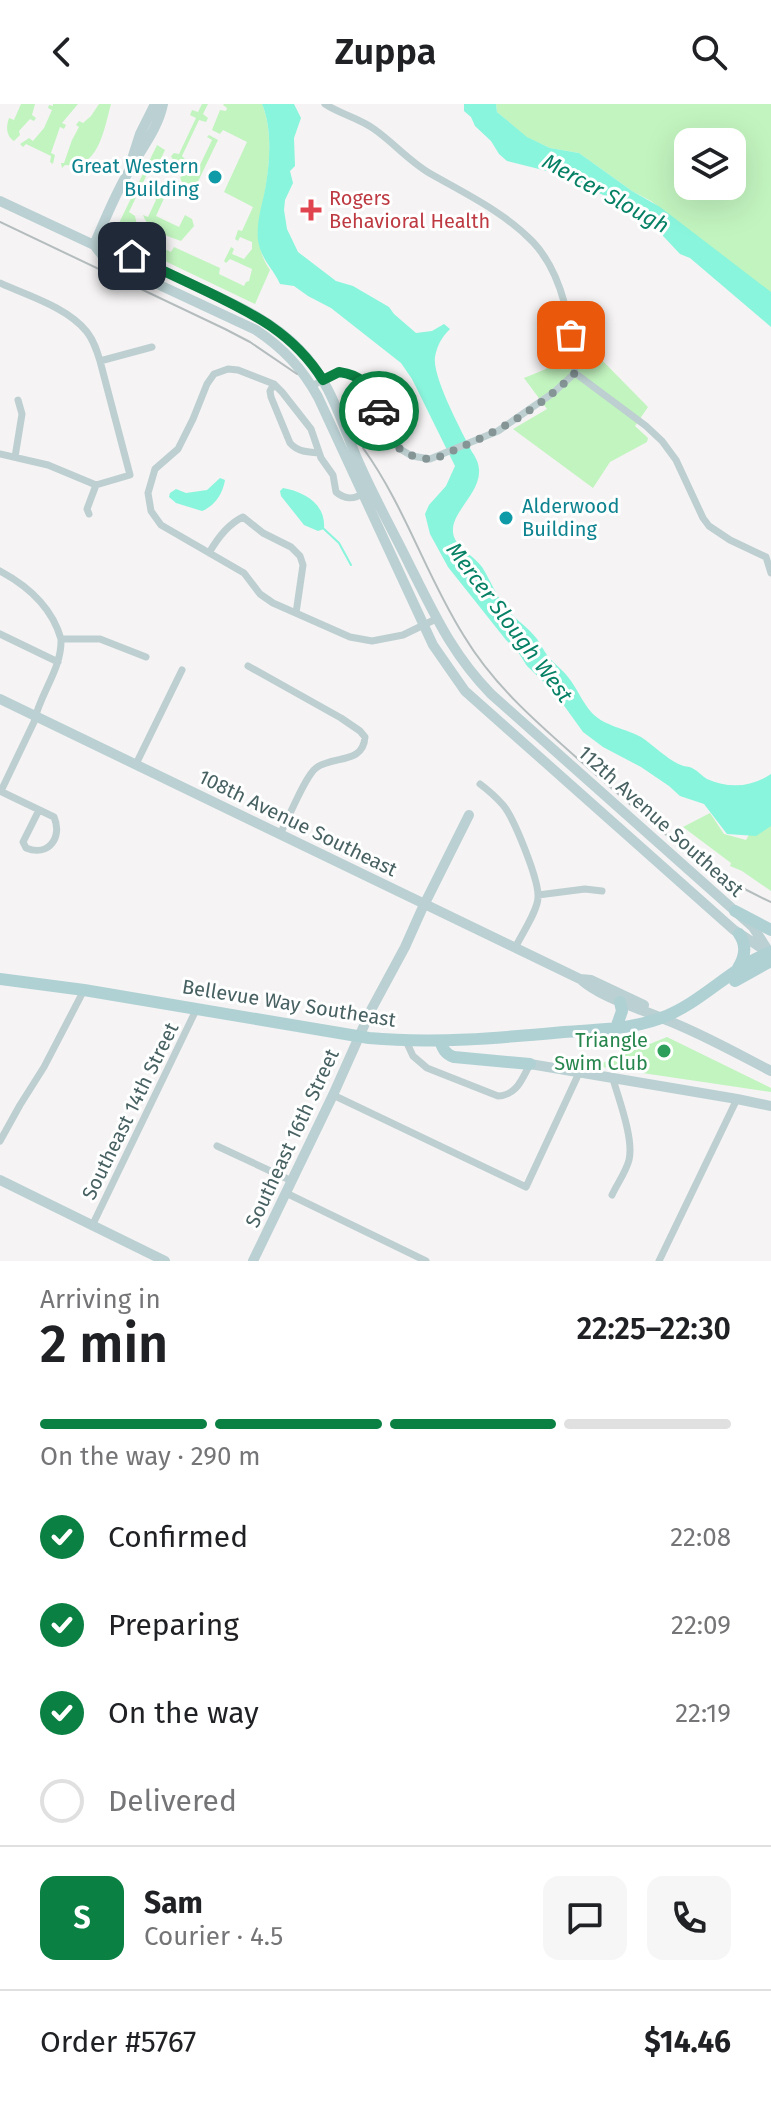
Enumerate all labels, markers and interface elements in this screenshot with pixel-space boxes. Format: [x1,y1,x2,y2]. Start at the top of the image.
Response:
icon: back [40,30,84,74]
text: Zuppa [335,30,436,74]
icon: search [687,30,731,74]
map controls [674,128,746,200]
button: layers [674,128,746,200]
water label: Mercer Slough [538,148,674,239]
place label: Great Western Building [71,154,200,201]
marker: Great Western Building [206,168,224,186]
place label: Rogers Behavioral Health [329,186,490,233]
marker: Rogers Behavioral Health [300,199,322,221]
pin [98,222,166,290]
icon: home [110,234,154,278]
pin [537,301,605,369]
icon: bag [549,313,593,357]
courier [339,371,419,451]
icon: car [357,389,401,433]
place label: Alderwood Building [522,494,619,541]
marker: Alderwood Building [497,509,515,527]
water label: Mercer Slough West [441,537,579,708]
street label: 112th Avenue Southeast [573,740,749,902]
street label: 108th Avenue Southeast [195,764,402,882]
street label: Bellevue Way Southeast [180,974,398,1032]
street label: Southeast 14th Street [77,1018,184,1204]
place label: Triangle Swim Club [554,1028,648,1075]
marker: Triangle Swim Club [655,1042,673,1060]
street label: Southeast 16th Street [240,1044,344,1231]
text: Arriving in [40,1284,161,1315]
text: 22:25–22:30 [577,1311,731,1347]
text: 2 min [40,1313,168,1376]
text: On the way · 290 m [40,1441,261,1472]
icon: check [40,1515,84,1559]
text: Confirmed [108,1519,248,1555]
text: 22:08 [670,1522,731,1553]
icon: check [40,1603,84,1647]
text: Preparing [108,1607,239,1643]
text: 22:09 [671,1610,731,1641]
icon: check [40,1691,84,1735]
text: On the way [108,1695,259,1731]
text: 22:19 [675,1698,731,1729]
text: Delivered [108,1783,237,1819]
button: chat [543,1876,627,1960]
button: phone [647,1876,731,1960]
text: Sam [144,1885,203,1921]
text: S [73,1900,91,1936]
text: Courier · 4.5 [144,1921,283,1952]
text: Order #5767 [40,2024,196,2060]
text: $14.46 [644,2024,731,2060]

